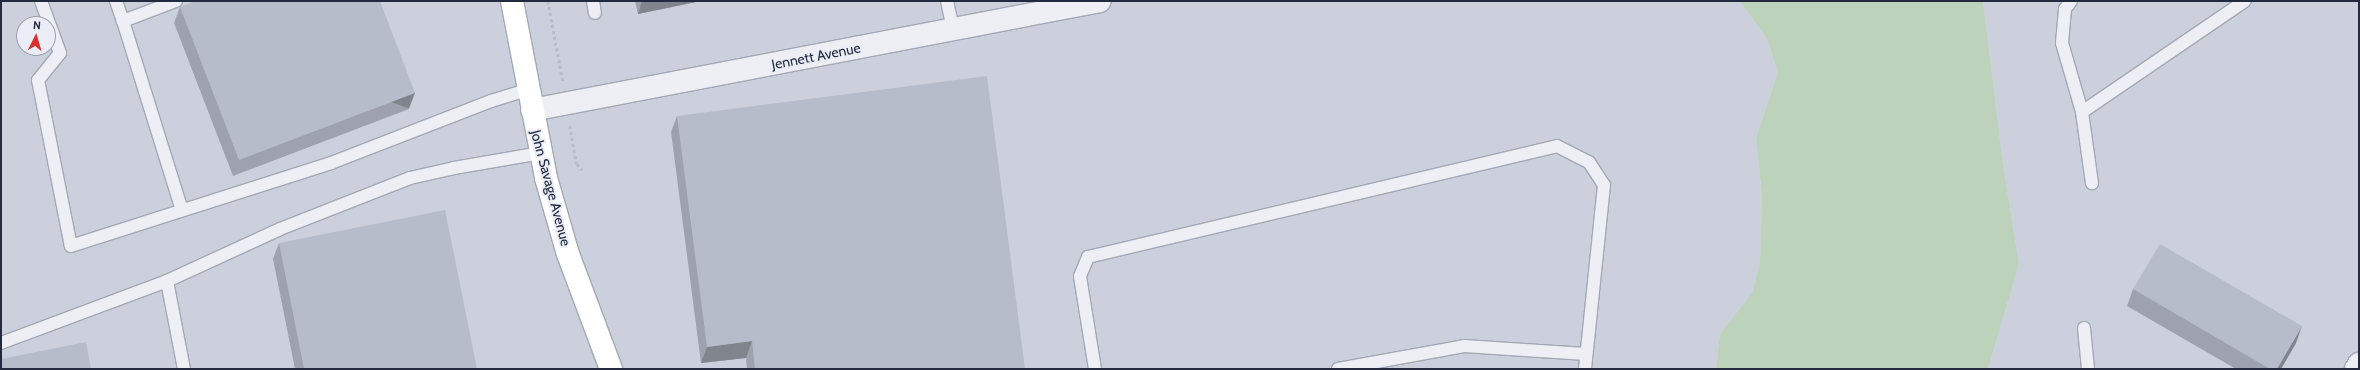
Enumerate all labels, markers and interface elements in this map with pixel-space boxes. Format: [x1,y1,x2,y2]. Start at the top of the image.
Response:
north arrow [16,16,56,56]
text: N [32,18,41,32]
street label: Jennett Avenue [770,39,862,73]
street label: John Savage Avenue [527,128,575,248]

